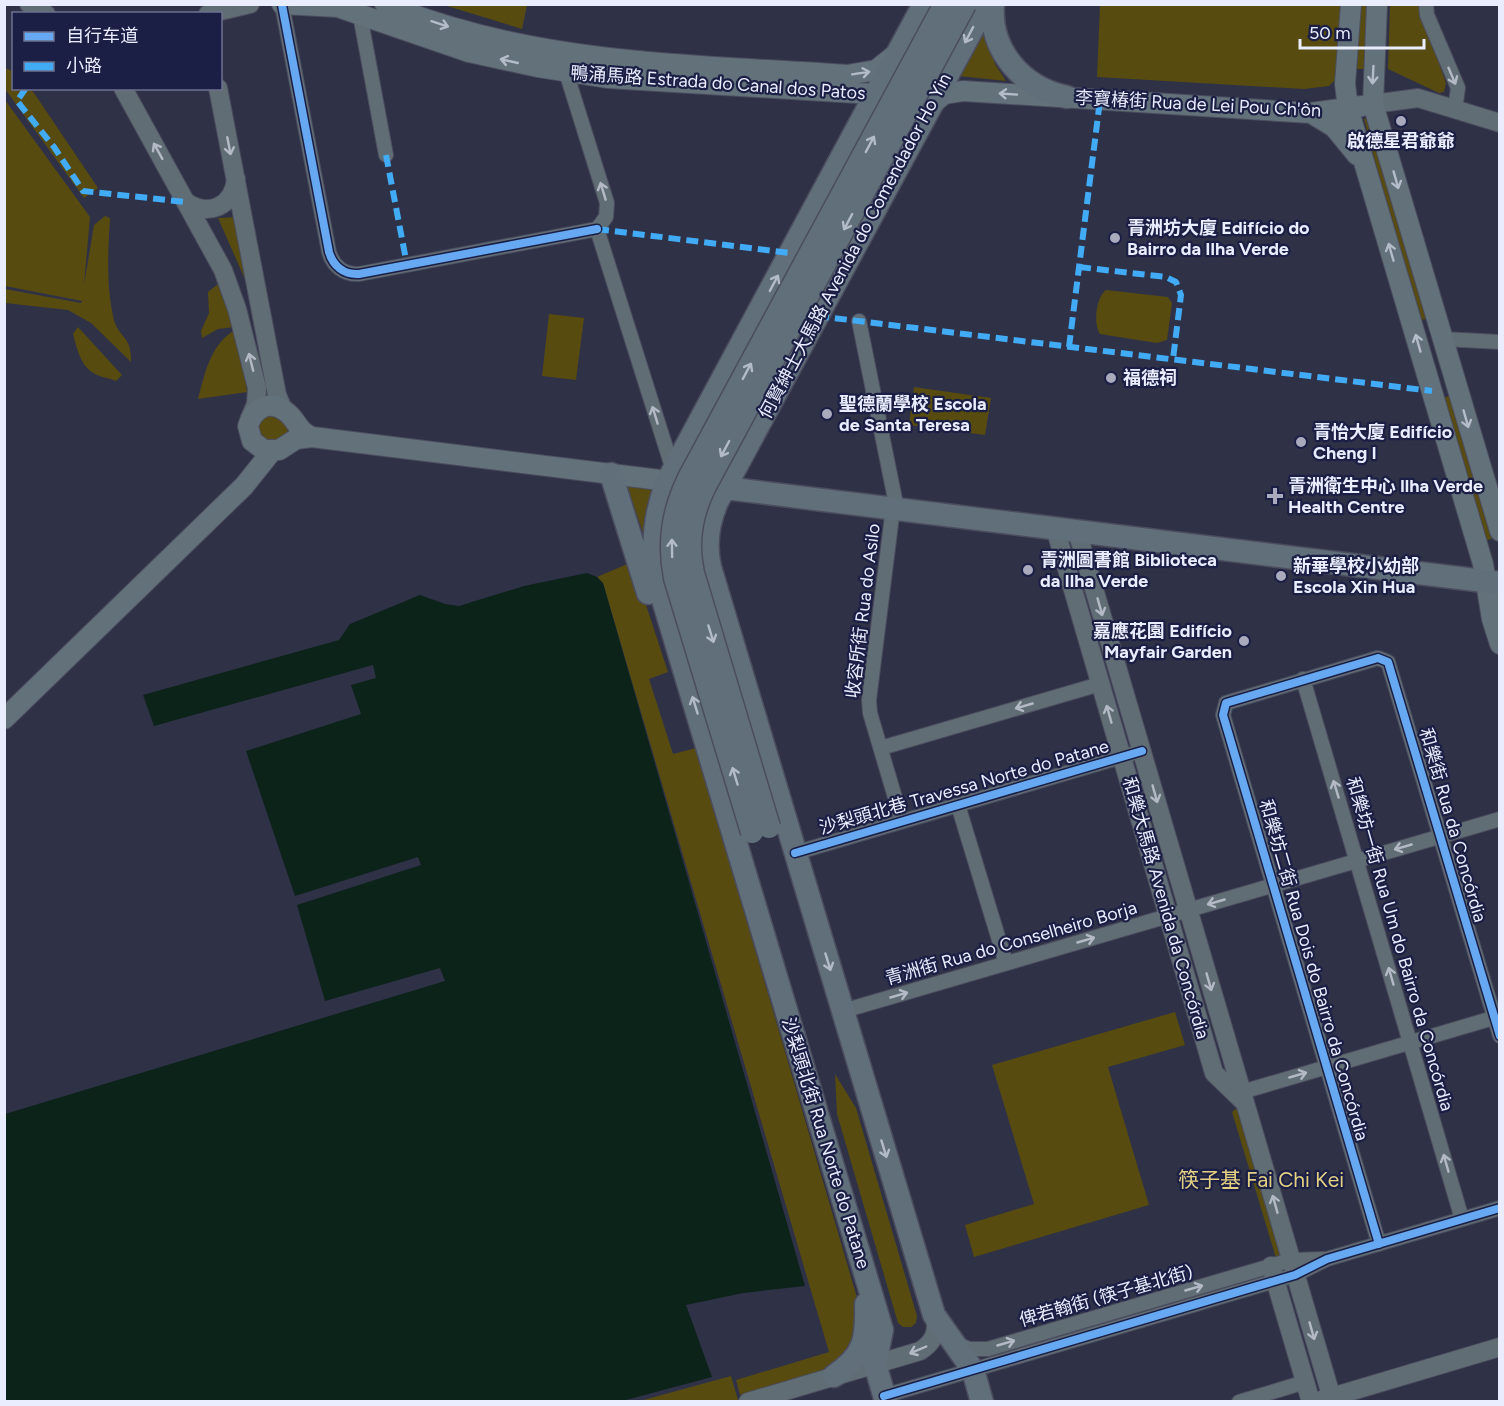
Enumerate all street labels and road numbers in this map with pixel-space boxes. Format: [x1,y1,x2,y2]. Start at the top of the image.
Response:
street label: 鴨涌馬路 Estrada do Canal dos Patos [570,62,866,104]
street label: 何賢紳士大馬路 Avenida do Comendador Ho Yin [754,69,956,423]
street label: 李寶椿街 Rua de Lei Pou Ch'ôn [1074,87,1322,121]
street label: 收容所街 Rua do Asilo [841,522,885,700]
street label: 和樂街 Rua da Concórdia [1415,725,1491,925]
street label: 沙梨頭北巷 Travessa Norte do Patane [817,735,1111,839]
street label: 和樂大馬路 Avenida da Concórdia [1118,774,1214,1042]
street label: 和樂坊一街 Rua Um do Bairro da Concórdia [1342,774,1458,1114]
street label: 和樂坊二街 Rua Dois do Bairro da Concórdia [1255,797,1373,1143]
street label: 青洲街 Rua do Conselheiro Borja [883,896,1139,990]
street label: 沙梨頭北街 Rua Norte do Patane [777,1015,875,1271]
street label: 俾若翰街 (筷子基北街) [1017,1261,1195,1331]

